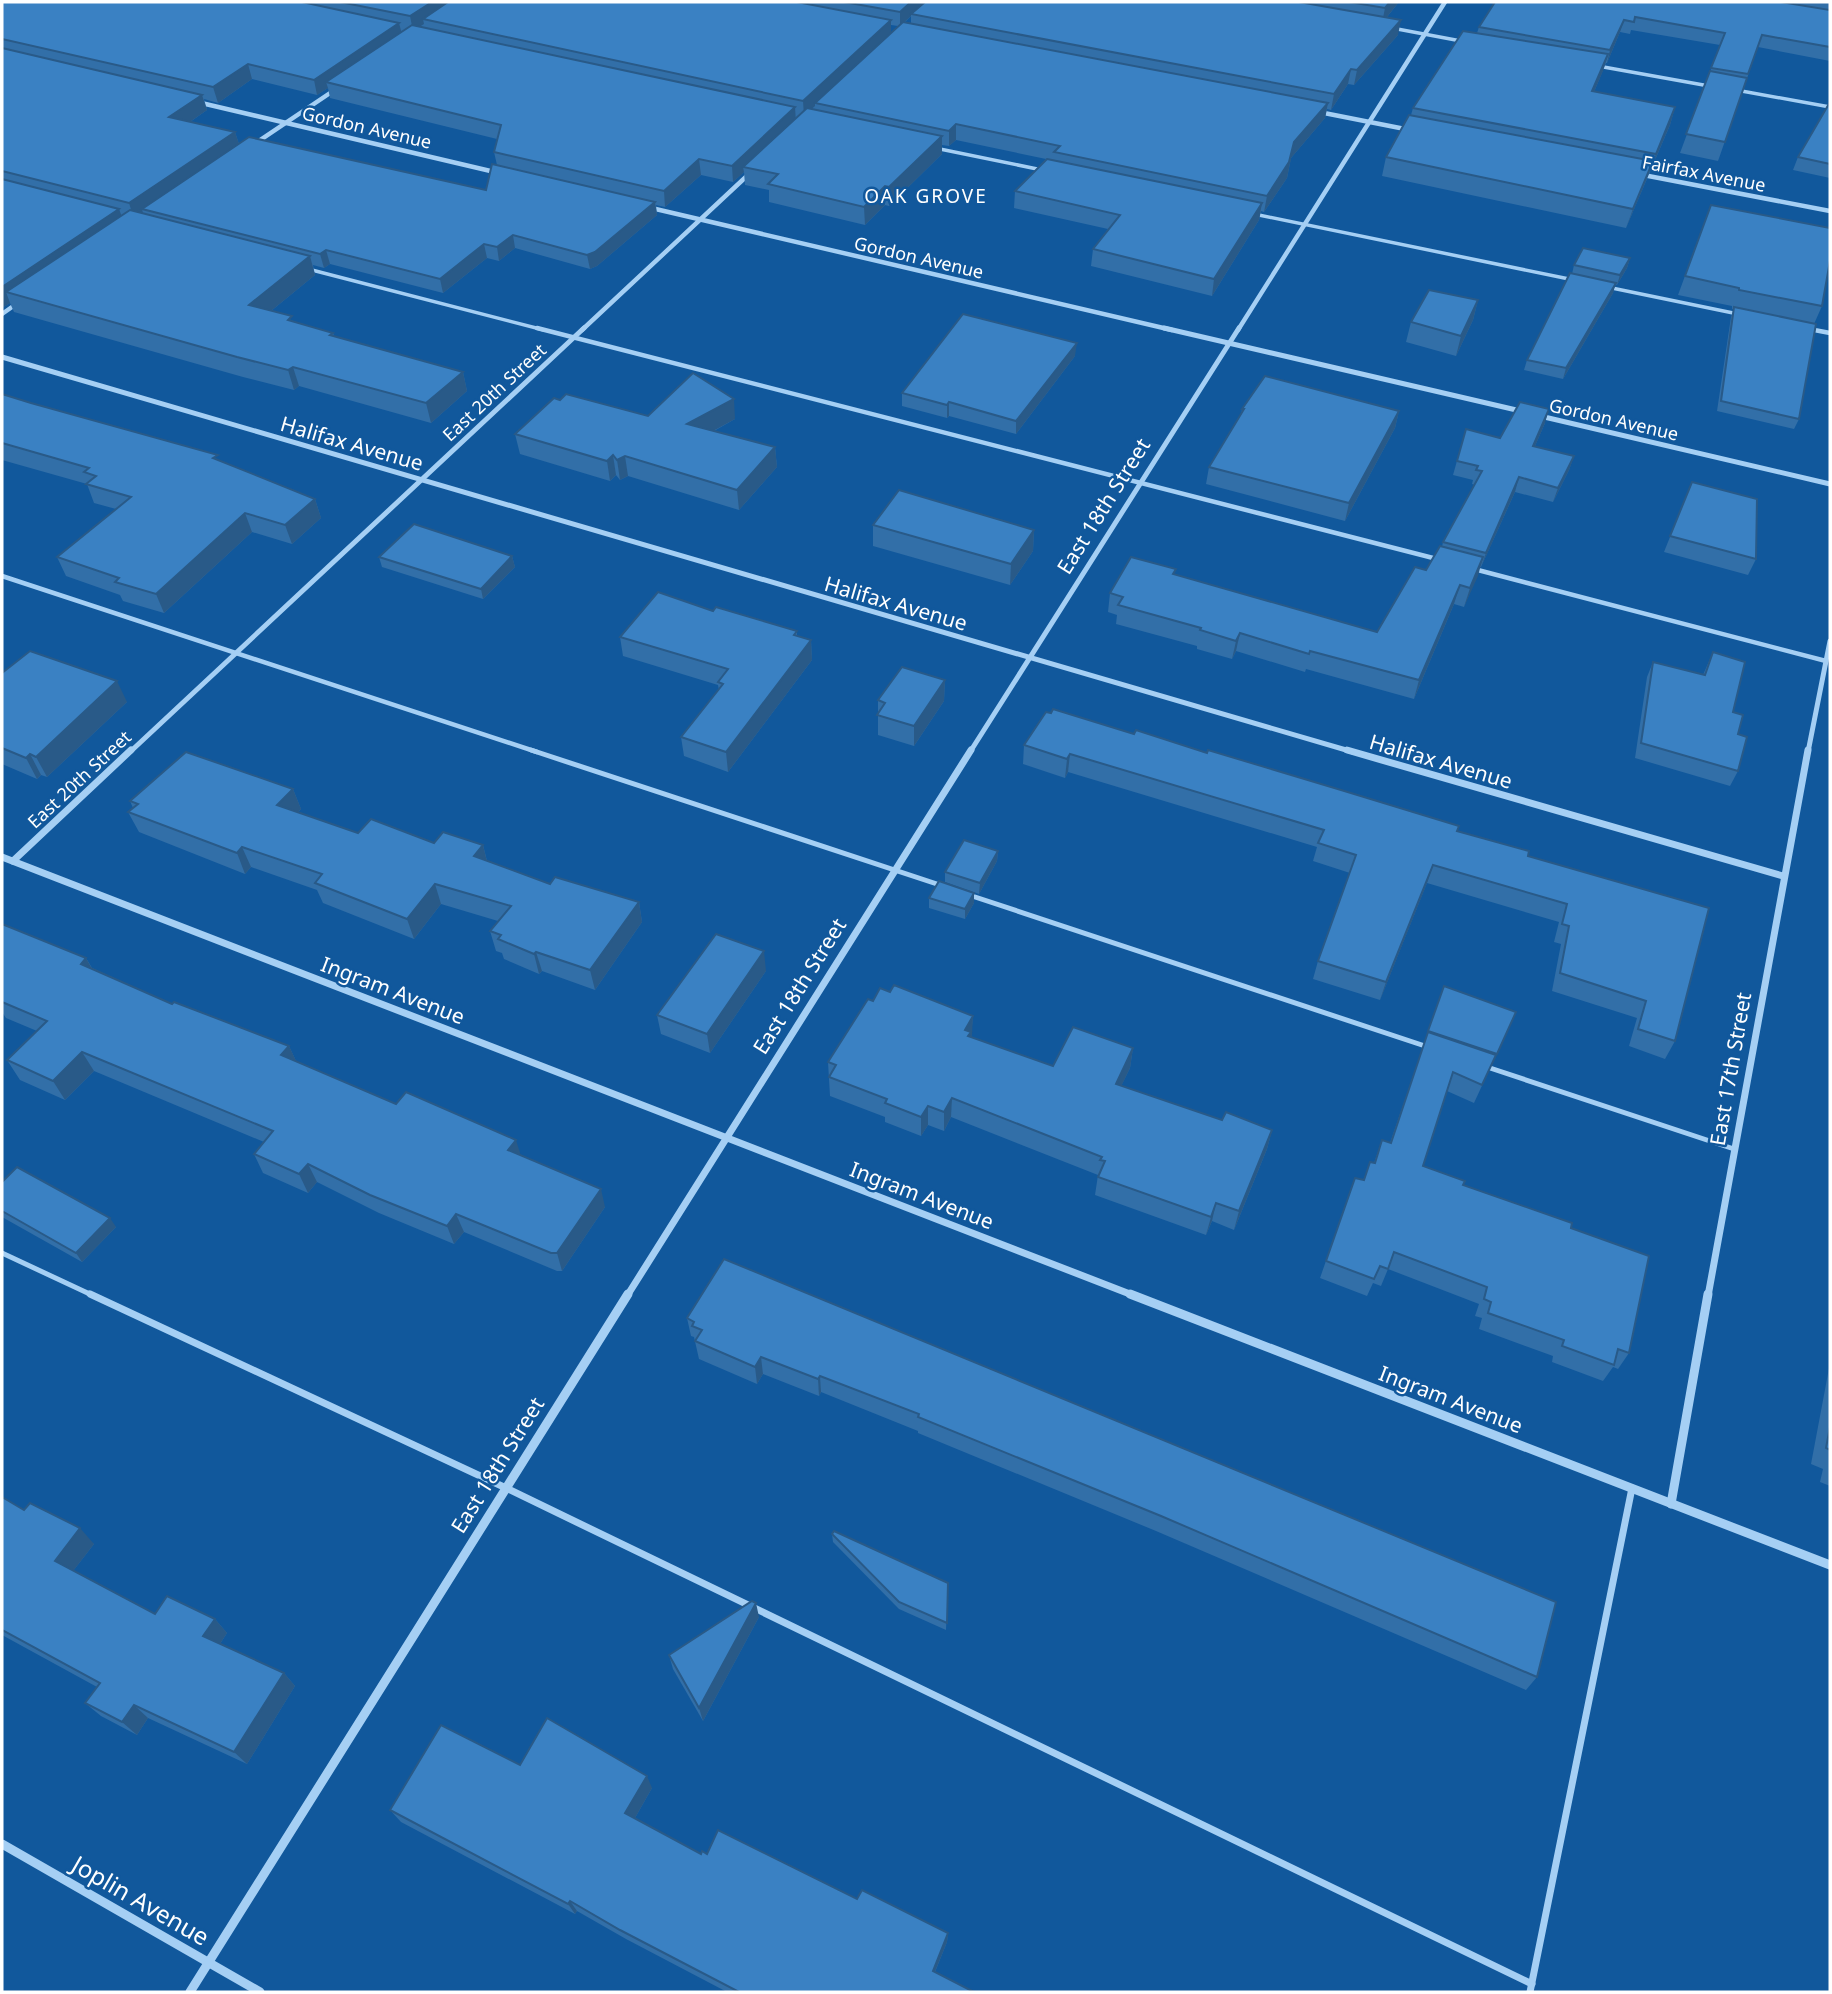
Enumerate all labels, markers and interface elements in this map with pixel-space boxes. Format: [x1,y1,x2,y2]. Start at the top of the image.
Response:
street label: Gordon Avenue [300,100,434,154]
street label: Fairfax Avenue [1640,149,1768,197]
district label: OAK GROVE [864,183,988,209]
street label: Gordon Avenue [852,230,986,284]
street label: East 20th Street [437,338,551,446]
street label: Gordon Avenue [1547,392,1681,446]
street label: Halifax Avenue [277,409,427,477]
street label: East 18th Street [1050,432,1156,579]
street label: Halifax Avenue [821,569,971,637]
street label: East 20th Street [22,725,136,833]
street label: Halifax Avenue [1366,727,1516,795]
street label: East 18th Street [746,912,852,1059]
street label: Ingram Avenue [317,950,469,1030]
street label: East 17th Street [1703,990,1757,1148]
street label: Ingram Avenue [846,1155,998,1235]
street label: Ingram Avenue [1375,1359,1527,1439]
street label: East 18th Street [444,1391,550,1538]
street label: Joplin Avenue [65,1846,216,1953]

